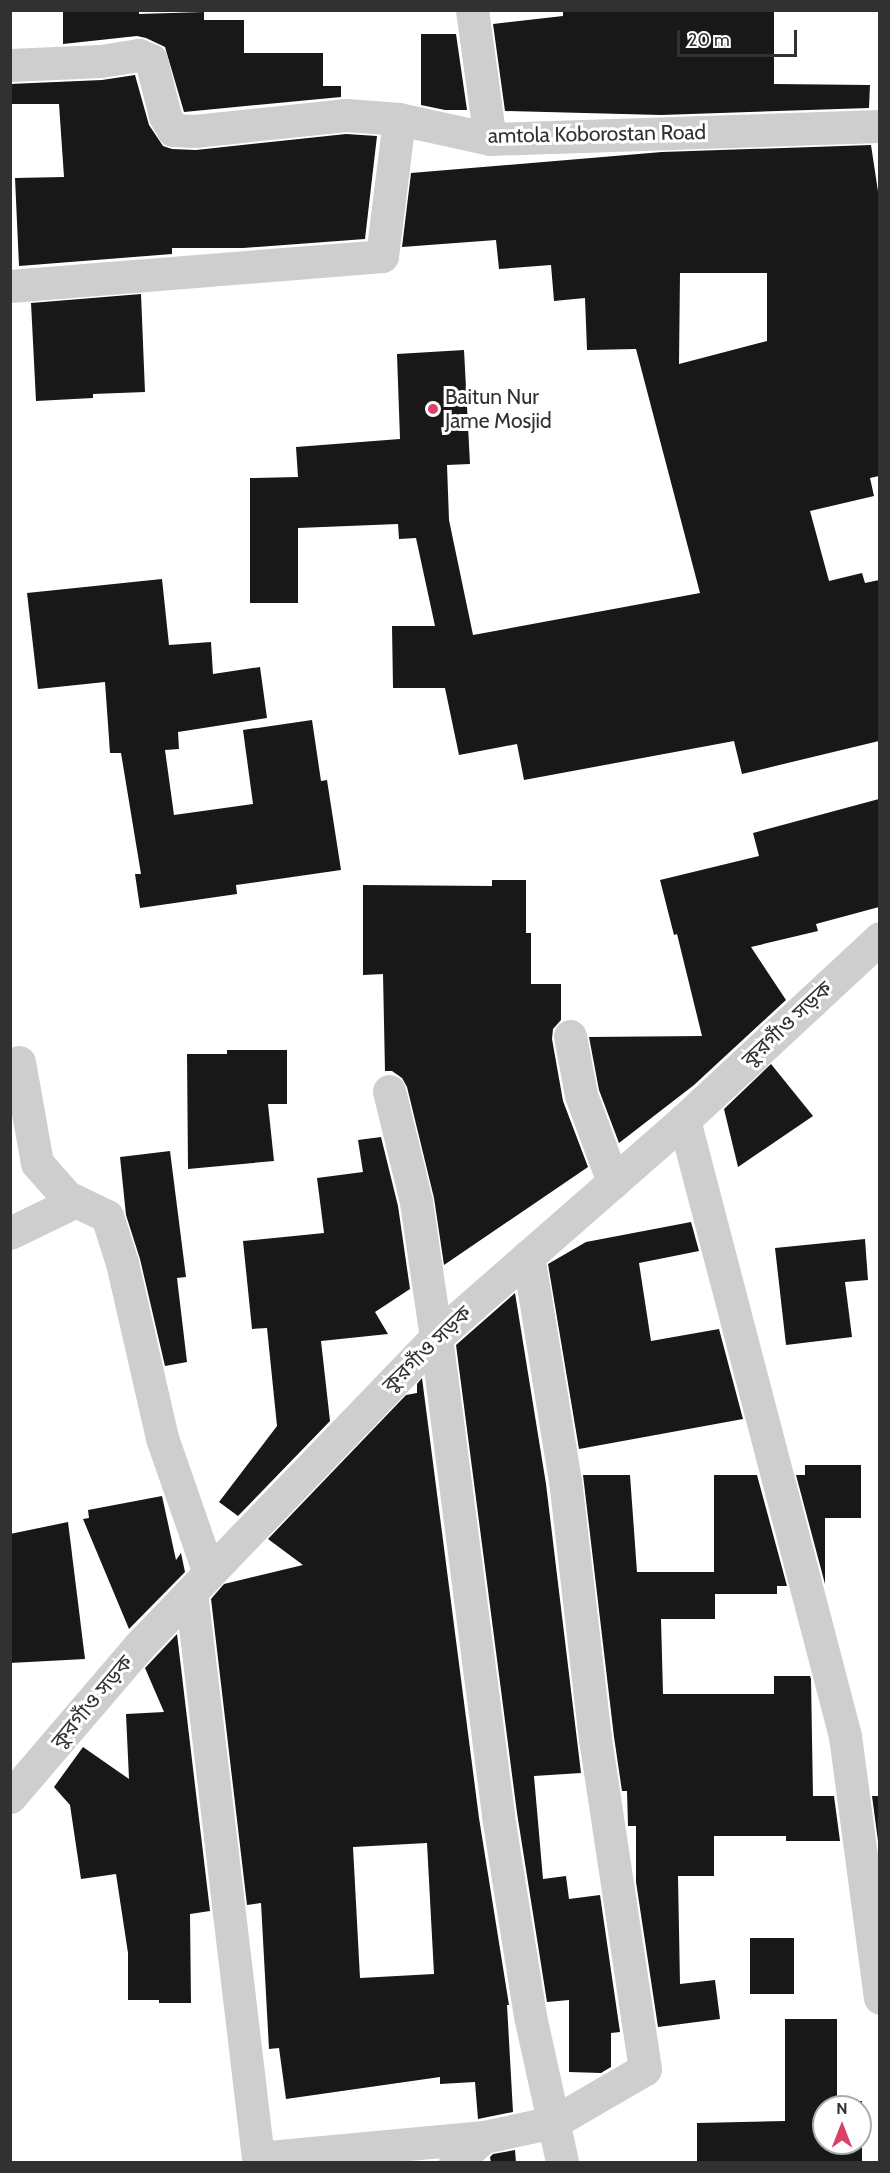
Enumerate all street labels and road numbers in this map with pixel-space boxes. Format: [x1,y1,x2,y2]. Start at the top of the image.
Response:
street label: amtola Koborostan Road [488,119,706,149]
street label: কুরগাঁও সড়ক [737,976,837,1072]
street label: কুরগাঁও সড়ক [377,1300,477,1398]
street label: কুরগাঁও সড়ক [46,1650,138,1754]

